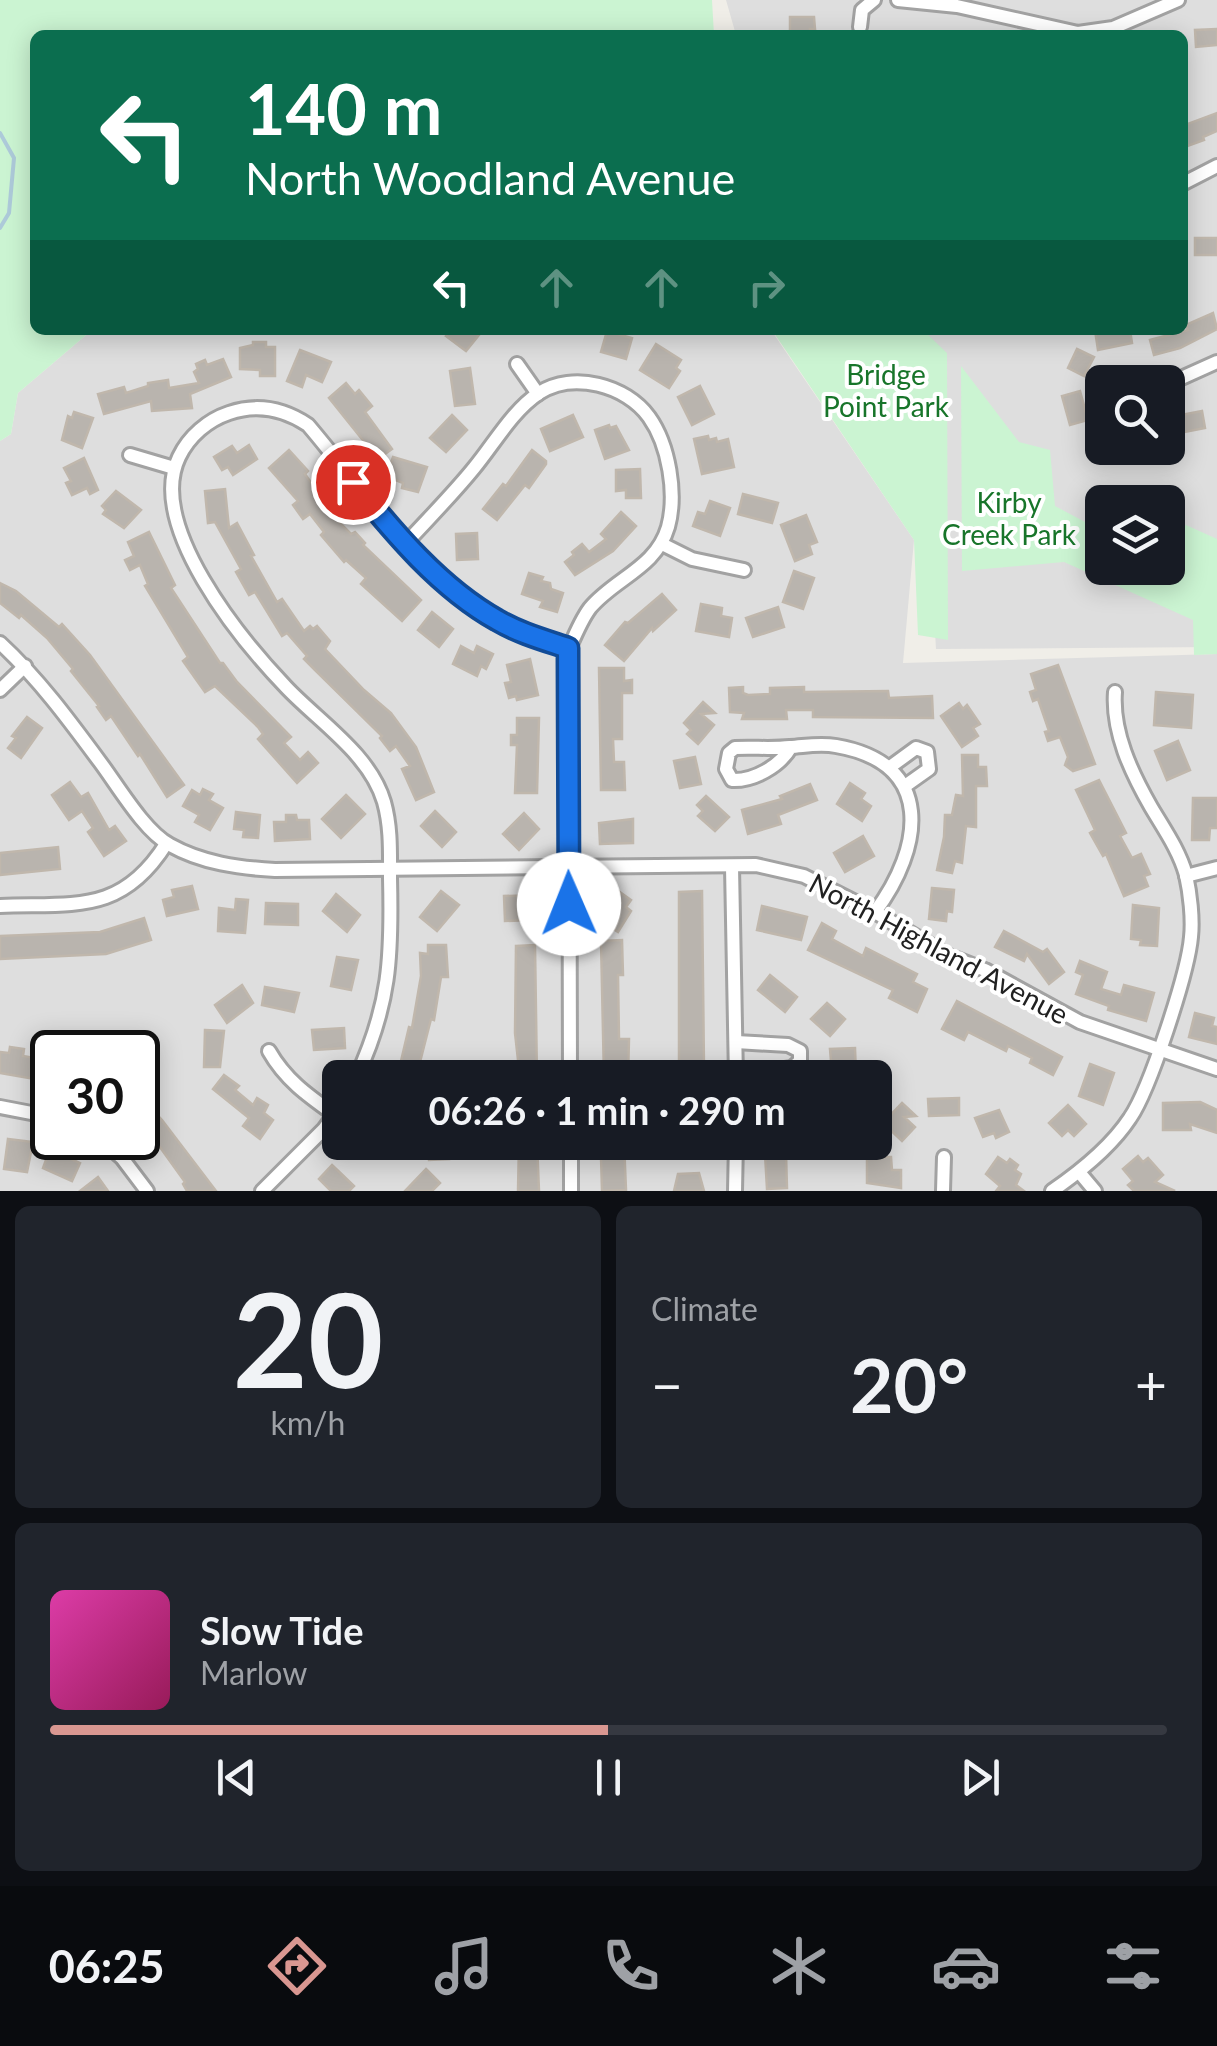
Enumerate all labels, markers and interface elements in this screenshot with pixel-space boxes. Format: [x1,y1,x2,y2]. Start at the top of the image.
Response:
text: 140 m [245,66,442,150]
icon: left [80,70,210,200]
text: North Woodland Avenue [245,151,735,205]
icon: left [424,260,479,315]
icon: ahead [529,260,584,315]
icon: ahead [634,260,689,315]
icon: right [739,260,794,315]
park label: Bridge Point Park [823,357,950,423]
map controls [1085,365,1185,585]
button: search [1085,365,1185,465]
pin [311,440,396,525]
icon: arrive [326,455,381,510]
park label: Kirby Creek Park [942,485,1077,551]
button: layers [1085,485,1185,585]
position arrow [517,852,621,956]
street label: North Highland Avenue [804,865,1074,1031]
speed limit sign: 30 [30,1030,160,1160]
text: 06:26 · 1 min · 290 m [428,1087,786,1133]
text: 20 [233,1260,383,1416]
text: Climate [651,1289,758,1328]
text: 20° [850,1339,968,1429]
text: − [651,1351,683,1417]
text: + [1135,1351,1167,1417]
text: km/h [271,1403,345,1442]
text: Slow Tide [200,1607,363,1653]
text: Marlow [200,1653,307,1692]
icon: previous [209,1750,264,1805]
icon: pause [581,1750,636,1805]
icon: next [953,1750,1008,1805]
icon: directions [262,1931,332,2001]
icon: music [429,1931,499,2001]
icon: phone [596,1931,666,2001]
icon: climate [764,1931,834,2001]
icon: car [931,1931,1001,2001]
icon: filters [1098,1931,1168,2001]
text: 06:25 [49,1939,165,1993]

